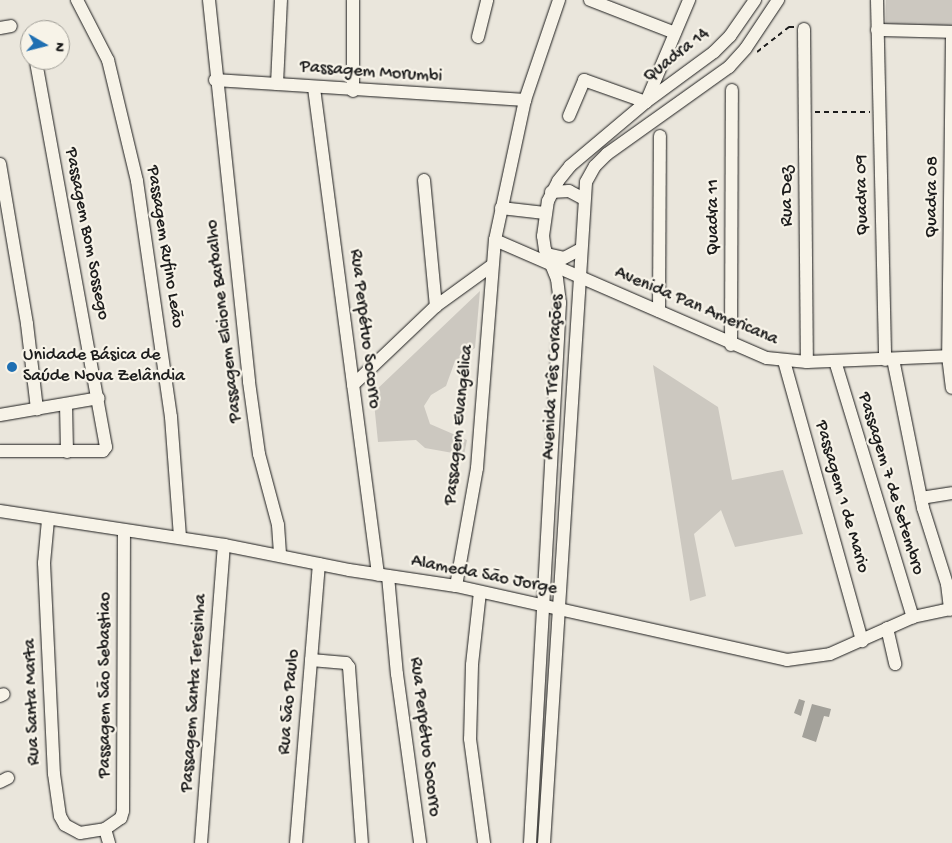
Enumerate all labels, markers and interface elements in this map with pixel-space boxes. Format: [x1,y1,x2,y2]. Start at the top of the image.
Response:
north arrow [20,20,70,70]
street label: Quadra 14 [640,24,714,88]
text: N [50,41,68,53]
street label: Passagem Morumbi [299,57,443,89]
street label: Passagem Bom Sossego [59,146,113,322]
street label: Quadra 09 [851,154,875,236]
street label: Quadra 08 [921,156,945,238]
street label: Passagem Rufino Leão [140,164,188,330]
street label: Rua Dez [777,165,799,227]
street label: Quadra 11 [703,179,725,255]
street label: Passagem Elcione Barbalho [202,218,248,424]
street label: Rua Perpétuo Socorro [343,248,385,410]
street label: Avenida Pan Americana [611,263,781,351]
street label: Avenida Três Corações [539,294,569,460]
street label: Passagem Evangélica [441,344,479,506]
place label: Unidade Básica de Saúde Nova Zelândia [23,346,185,388]
marker: Unidade Básica de Saúde Nova Zelândia [5,360,19,374]
street label: Passagem 7 de Setembro [852,390,928,578]
street label: Passagem 1 de Mario [809,418,873,576]
street label: Alameda São Jorge [409,551,559,601]
street label: Passagem São Sebastiao [95,592,117,778]
street label: Passagem Santa Teresinha [177,593,213,793]
street label: Rua Santa Marta [20,638,46,766]
street label: Rua São Paulo [275,648,305,756]
street label: Rua Perpétuo Socorro [403,656,445,818]

